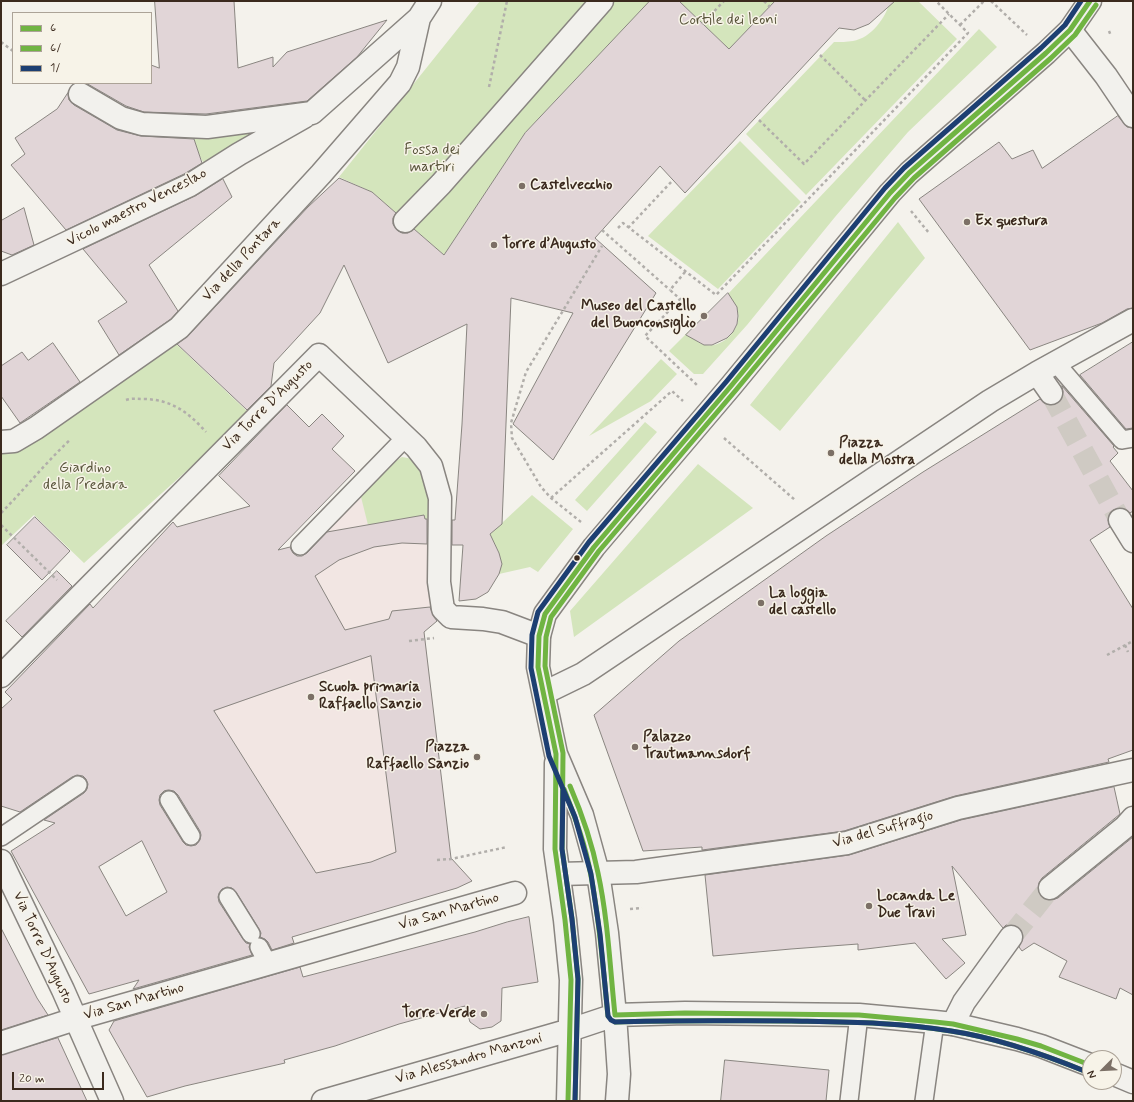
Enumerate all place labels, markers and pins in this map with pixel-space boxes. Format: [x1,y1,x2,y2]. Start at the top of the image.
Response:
place label: Castelvecchio [530,177,612,195]
marker: Castelvecchio [517,181,527,191]
place label: Ex questura [975,213,1048,231]
marker: Ex questura [962,217,972,227]
place label: Torre d’Augusto [502,236,596,254]
marker: Torre d’Augusto [489,240,499,250]
place label: Museo del Castello del Buonconsiglio [581,298,696,333]
marker: Museo del Castello del Buonconsiglio [699,311,709,321]
place label: Piazza della Mostra [839,435,915,470]
marker: Piazza della Mostra [826,448,836,458]
unlabelled marker [572,553,582,563]
place label: La loggia del castello [769,585,836,620]
marker: La loggia del castello [756,598,766,608]
place label: Scuola primaria Raffaello Sanzio [319,679,421,714]
marker: Scuola primaria Raffaello Sanzio [306,692,316,702]
place label: Palazzo Trautmannsdorf [643,729,750,764]
place label: Piazza Raffaello Sanzio [367,739,469,774]
marker: Palazzo Trautmannsdorf [630,742,640,752]
marker: Piazza Raffaello Sanzio [472,752,482,762]
place label: Locanda Le Due Travi [877,888,955,923]
marker: Locanda Le Due Travi [864,901,874,911]
place label: Torre Verde [402,1005,476,1023]
marker: Torre Verde [479,1009,489,1019]

